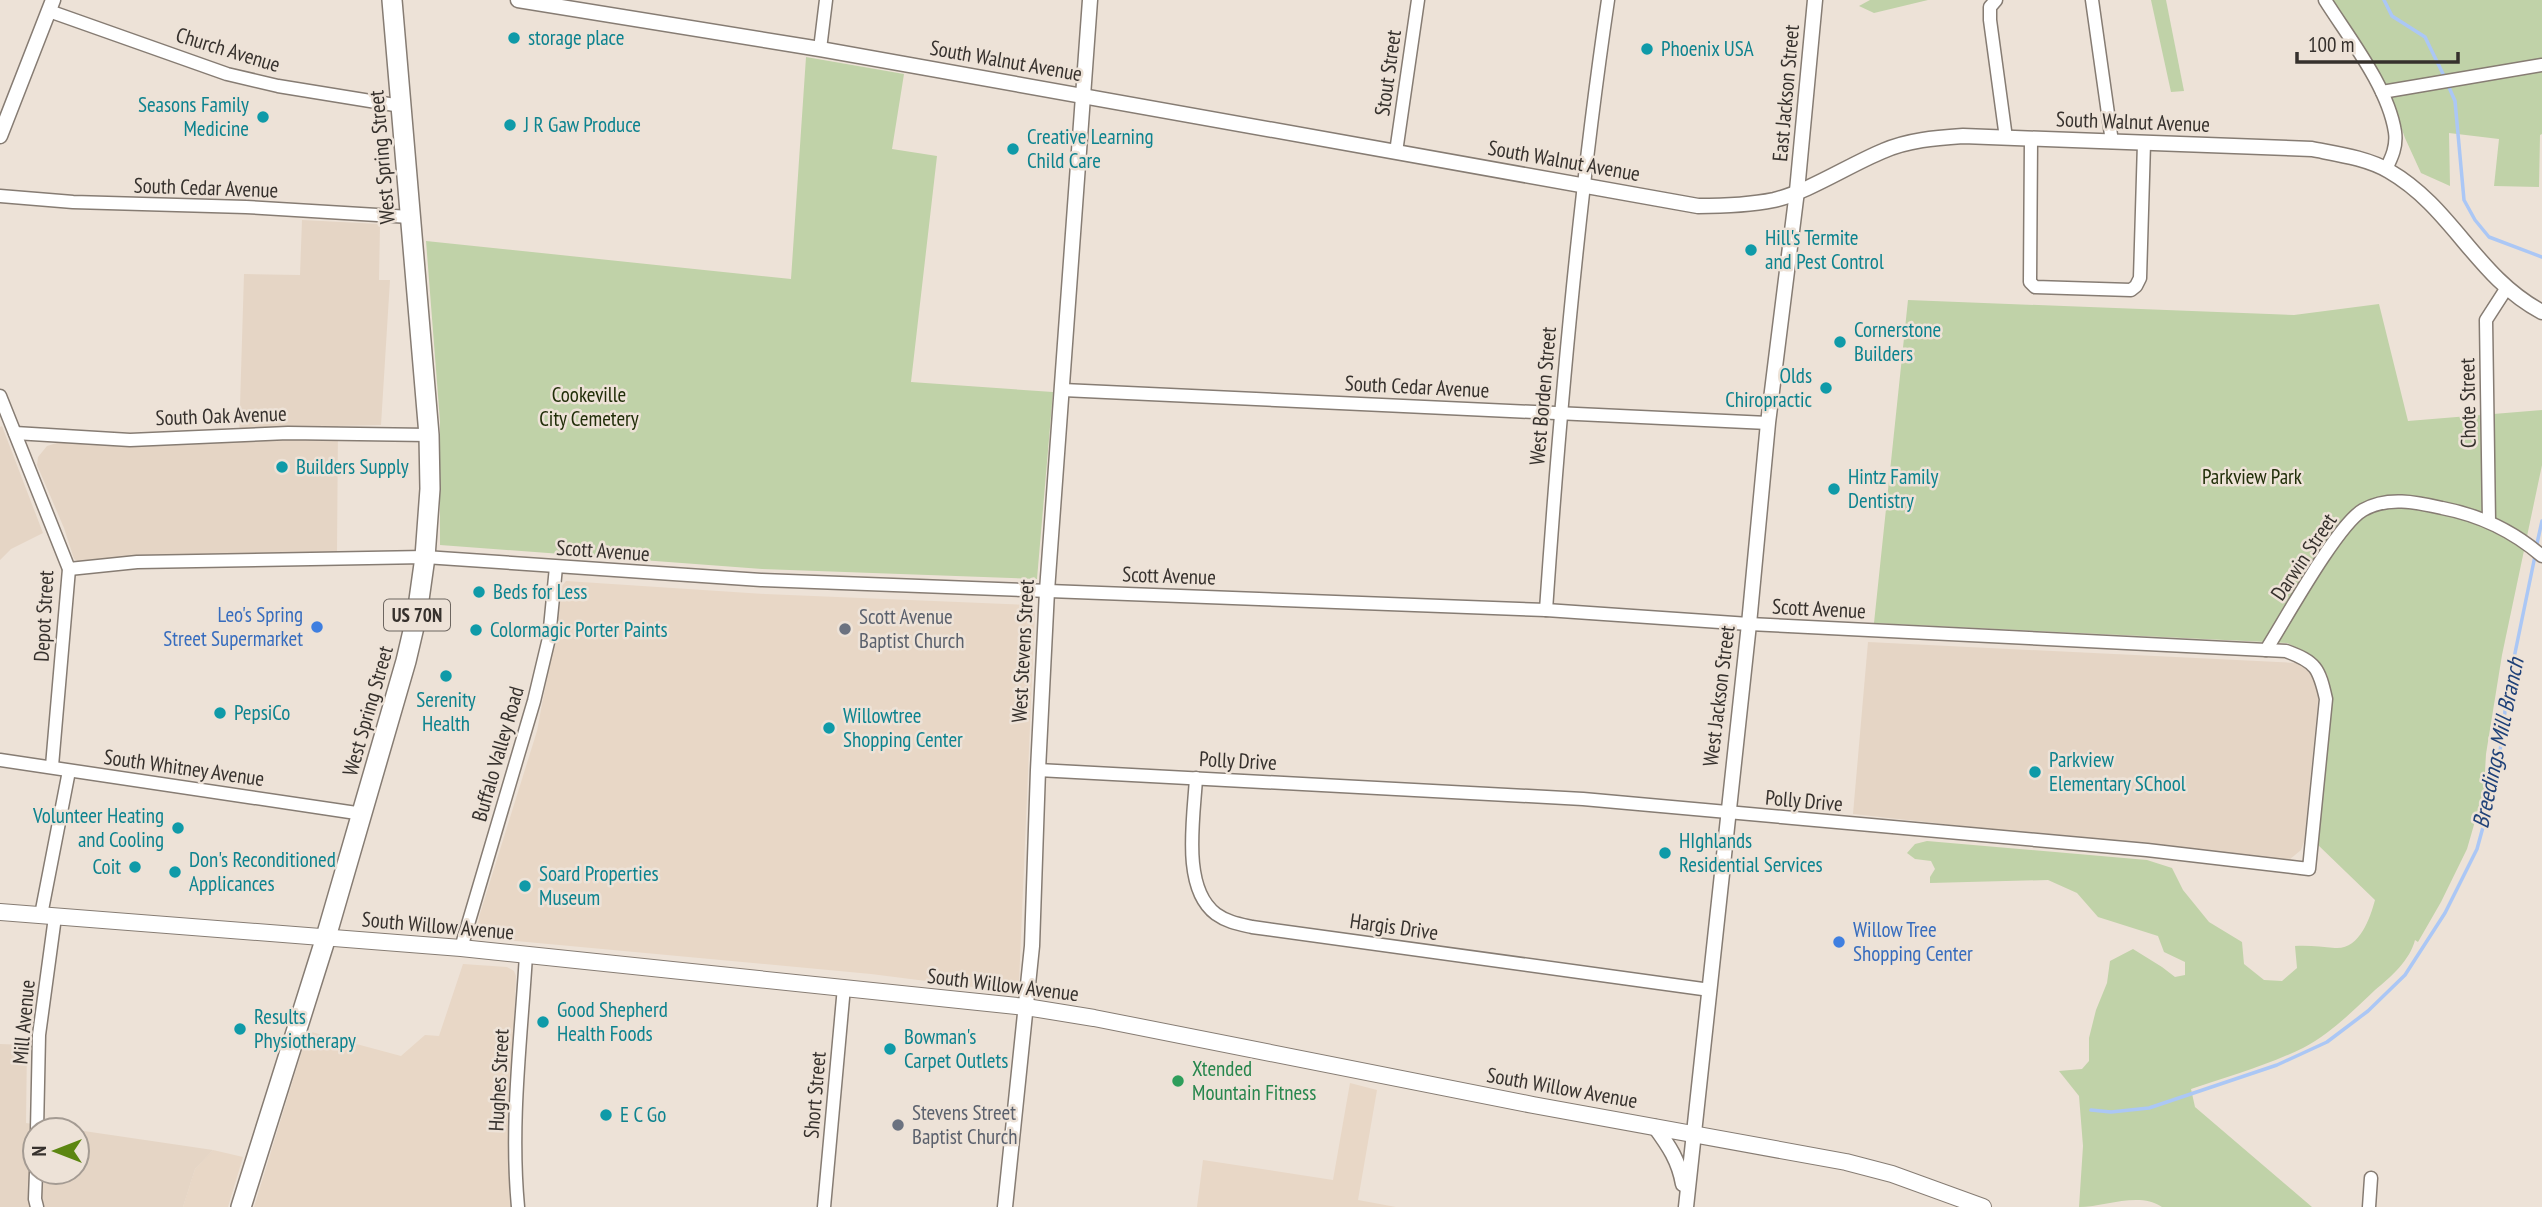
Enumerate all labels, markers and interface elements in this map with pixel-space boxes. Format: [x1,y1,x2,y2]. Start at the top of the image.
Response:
street label: Church Avenue [173,21,283,78]
scale bar [2297,21,2458,65]
street label: East Jackson Street [1766,23,1805,162]
place label: storage place [528,24,624,51]
street label: Stout Street [1368,28,1407,118]
marker: storage place [506,30,522,46]
text: 100 m [2308,31,2354,58]
street label: South Walnut Avenue [928,34,1084,87]
place label: Phoenix USA [1661,35,1754,62]
marker: Phoenix USA [1639,41,1655,57]
street label: West Spring Street [362,89,401,225]
place label: Seasons Family Medicine [138,91,249,142]
street label: South Walnut Avenue [2056,105,2210,138]
marker: Seasons Family Medicine [255,109,271,125]
place label: J R Gaw Produce [523,111,641,138]
marker: J R Gaw Produce [502,117,518,133]
place label: Creative Learning Child Care [1027,123,1153,174]
street label: South Walnut Avenue [1486,134,1642,187]
marker: Creative Learning Child Care [1005,141,1021,157]
street label: South Cedar Avenue [133,171,279,204]
place label: Hill's Termite and Pest Control [1765,224,1884,275]
marker: Hill's Termite and Pest Control [1743,242,1759,258]
place label: Cornerstone Builders [1854,316,1941,367]
street label: West Borden Street [1523,325,1562,466]
marker: Cornerstone Builders [1832,334,1848,350]
street label: Chote Street [2453,357,2482,448]
place label: Olds Chiropractic [1725,362,1813,413]
street label: South Cedar Avenue [1344,369,1490,404]
marker: Olds Chiropractic [1818,380,1834,396]
park label: Cookeville City Cemetery [539,381,639,432]
street label: South Oak Avenue [155,400,287,431]
place label: Builders Supply [296,453,409,480]
marker: Builders Supply [274,459,290,475]
place label: Hintz Family Dentistry [1848,463,1939,514]
park label: Parkview Park [2202,463,2302,490]
marker: Hintz Family Dentistry [1826,481,1842,497]
street label: Darwin Street [2265,508,2343,605]
street label: Scott Avenue [555,534,651,567]
street label: Scott Avenue [1122,560,1216,591]
street label: Depot Street [28,569,59,662]
place label: Beds for Less [493,578,587,605]
street label: West Stevens Street [1005,578,1040,723]
marker: Beds for Less [471,584,487,600]
street label: Scott Avenue [1772,593,1867,624]
road number: US 70N [384,600,450,630]
place label: Leo's Spring Street Supermarket [163,601,303,652]
place label: Scott Avenue Baptist Church [859,603,965,654]
place label: Colormagic Porter Paints [490,616,668,643]
marker: Leo's Spring Street Supermarket [309,619,325,635]
marker: Scott Avenue Baptist Church [837,621,853,637]
marker: Colormagic Porter Paints [468,622,484,638]
street label: West Jackson Street [1696,624,1741,768]
street label: West Spring Street [336,643,399,779]
water label: Breedings Mill Branch [2465,653,2530,831]
marker: Serenity Health [438,668,454,684]
street label: Buffalo Valley Road [465,683,530,824]
place label: Serenity Health [416,686,476,737]
place label: PepsiCo [234,699,290,726]
place label: Willowtree Shopping Center [843,702,963,753]
marker: PepsiCo [212,705,228,721]
marker: Willowtree Shopping Center [821,720,837,736]
street label: South Whitney Avenue [102,743,266,792]
street label: Polly Drive [1199,745,1277,776]
place label: Parkview Elementary SChool [2049,746,2186,797]
marker: Parkview Elementary SChool [2027,764,2043,780]
street label: Polly Drive [1764,784,1844,817]
place label: Volunteer Heating and Cooling [32,802,164,853]
marker: Volunteer Heating and Cooling [170,820,186,836]
place label: HIghlands Residential Services [1679,827,1823,878]
marker: HIghlands Residential Services [1657,845,1673,861]
place label: Don's Reconditioned Applicances [189,846,336,897]
place label: Coit [93,853,121,880]
marker: Coit [127,859,143,875]
place label: Soard Properties Museum [539,860,659,911]
marker: Don's Reconditioned Applicances [167,864,183,880]
marker: Soard Properties Museum [517,878,533,894]
street label: South Willow Avenue [361,905,515,946]
street label: Hargis Drive [1348,907,1440,946]
place label: Willow Tree Shopping Center [1853,916,1973,967]
marker: Willow Tree Shopping Center [1831,934,1847,950]
street label: South Willow Avenue [926,962,1080,1007]
street label: Mill Avenue [6,979,41,1065]
place label: Good Shepherd Health Foods [557,996,668,1047]
place label: Results Physiotherapy [254,1003,356,1054]
marker: Good Shepherd Health Foods [535,1014,551,1030]
marker: Results Physiotherapy [232,1021,248,1037]
place label: Bowman's Carpet Outlets [904,1023,1008,1074]
street label: Hughes Street [482,1028,515,1132]
marker: Bowman's Carpet Outlets [882,1041,898,1057]
street label: Short Street [797,1050,832,1140]
place label: Xtended Mountain Fitness [1192,1055,1316,1106]
street label: South Willow Avenue [1485,1061,1640,1114]
marker: Xtended Mountain Fitness [1170,1073,1186,1089]
place label: Stevens Street Baptist Church [912,1099,1018,1150]
place label: E C Go [620,1101,666,1128]
marker: E C Go [598,1107,614,1123]
north arrow [21,1116,91,1186]
marker: Stevens Street Baptist Church [890,1117,906,1133]
text: N [27,1146,51,1156]

